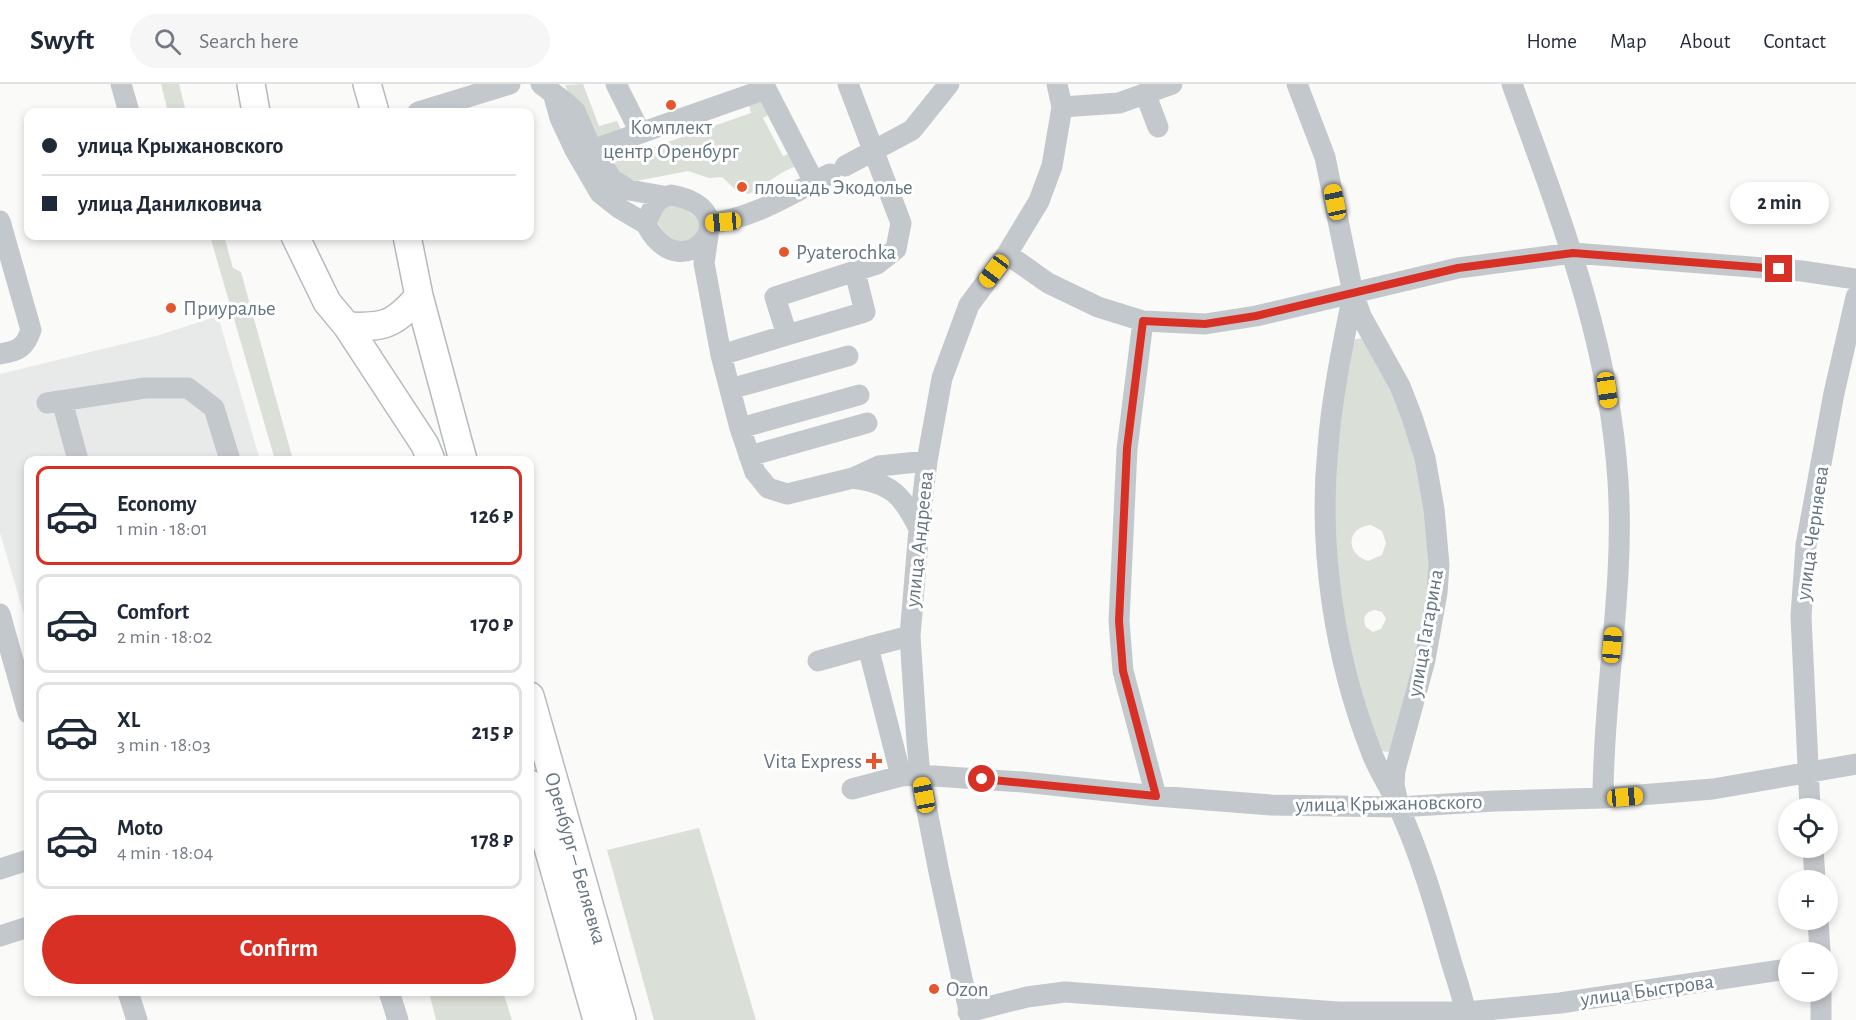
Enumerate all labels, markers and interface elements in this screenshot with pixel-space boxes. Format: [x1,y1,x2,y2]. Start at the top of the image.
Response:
search box [130,14,550,68]
icon: search [151,25,184,58]
text: Swyft [30,27,94,55]
text: Search here [199,30,299,52]
text: Home [1526,31,1577,52]
text: Map [1610,31,1647,52]
text: About [1680,31,1730,52]
text: Contact [1763,31,1826,52]
marker: Комплект центр Оренбург [664,98,678,112]
place label: Комплект центр Оренбург [603,117,740,162]
text: улица Крыжановского [78,135,283,157]
place label: площадь Экодолье [754,177,913,198]
marker: площадь Экодолье [735,180,749,194]
callout: 2 min [1730,182,1828,224]
car [1322,183,1348,221]
text: улица Данилковича [78,193,262,215]
text: 2 min [1757,193,1802,213]
car [704,211,742,233]
place label: Pyaterochka [796,242,897,263]
marker: Pyaterochka [777,245,791,259]
car [976,251,1012,291]
route end [1765,255,1792,282]
place label: Приуралье [183,298,276,319]
marker: Приуралье [164,301,178,315]
car [1596,371,1618,409]
street label: улица Черняева [1793,464,1832,603]
street label: улица Андреева [902,470,937,609]
icon: car [45,489,99,543]
text: Economy [117,493,197,515]
text: 126 ₽ [470,505,513,527]
text: 1 min · 18:01 [117,519,208,539]
street label: улица Гагарина [1404,567,1447,699]
icon: car [45,597,99,651]
text: Comfort [117,601,189,623]
text: 170 ₽ [470,613,513,635]
car [1601,626,1623,664]
text: 2 min · 18:02 [117,627,212,647]
icon: car [45,705,99,759]
text: XL [117,709,140,731]
text: 215 ₽ [472,721,513,743]
text: 3 min · 18:03 [117,735,211,755]
place label: Vita Express [763,751,862,772]
marker: Vita Express [867,754,881,768]
route start [968,765,995,792]
street label: Оренбург – Беляевка [541,770,610,947]
car [912,776,936,814]
car [1606,786,1644,808]
street label: улица Крыжановского [1294,791,1483,816]
map controls [1778,798,1838,1002]
button: locate [1778,798,1838,858]
icon: car [45,813,99,867]
text: Moto [117,817,163,839]
text: 178 ₽ [471,829,513,851]
text: 4 min · 18:04 [117,843,213,863]
button: + [1778,870,1838,930]
button: Confirm [42,915,516,984]
button: − [1778,942,1838,1002]
street label: улица Быстрова [1578,971,1715,1010]
place label: Ozon [946,979,989,1000]
marker: Ozon [927,982,941,996]

